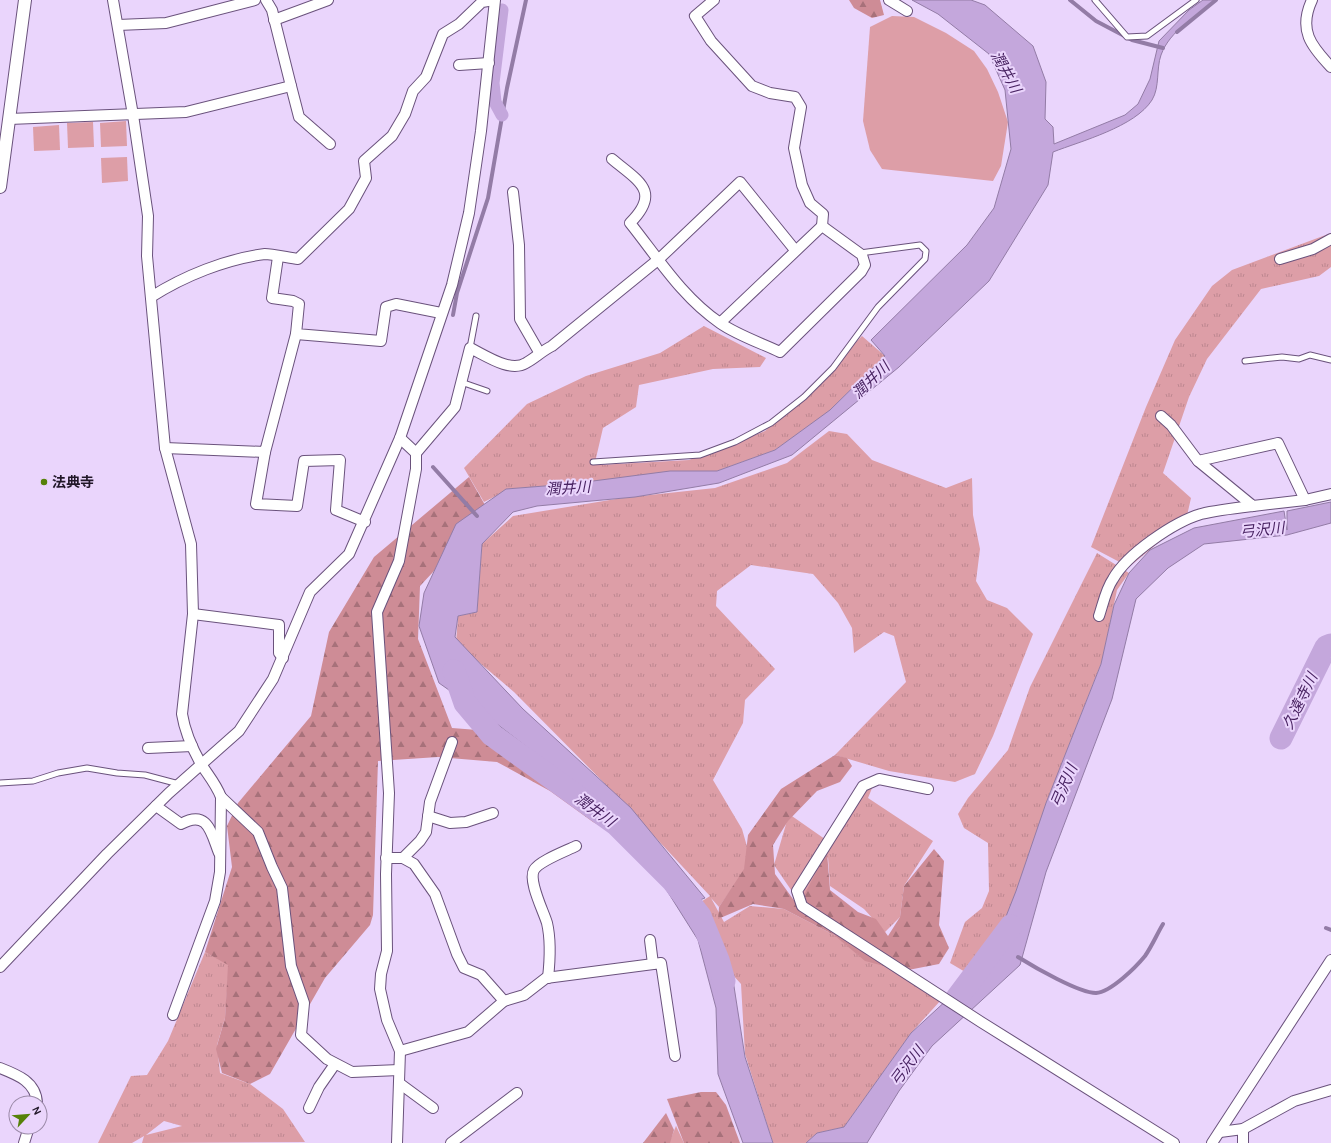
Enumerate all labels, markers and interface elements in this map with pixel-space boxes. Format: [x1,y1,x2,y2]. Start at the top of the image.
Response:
water label: 潤井川 [987,48,1026,98]
water label: 潤井川 [849,357,895,402]
place label: 法典寺 [52,474,94,491]
marker: 法典寺 [39,477,49,487]
water label: 潤井川 [545,478,593,498]
water label: 弓沢川 [1239,518,1287,541]
water label: 久遠寺川 [1279,668,1322,732]
water label: 弓沢川 [1047,760,1082,810]
water label: 潤井川 [572,789,620,832]
water label: 弓沢川 [886,1041,929,1089]
north arrow [8,1095,48,1135]
text: N [29,1104,44,1117]

